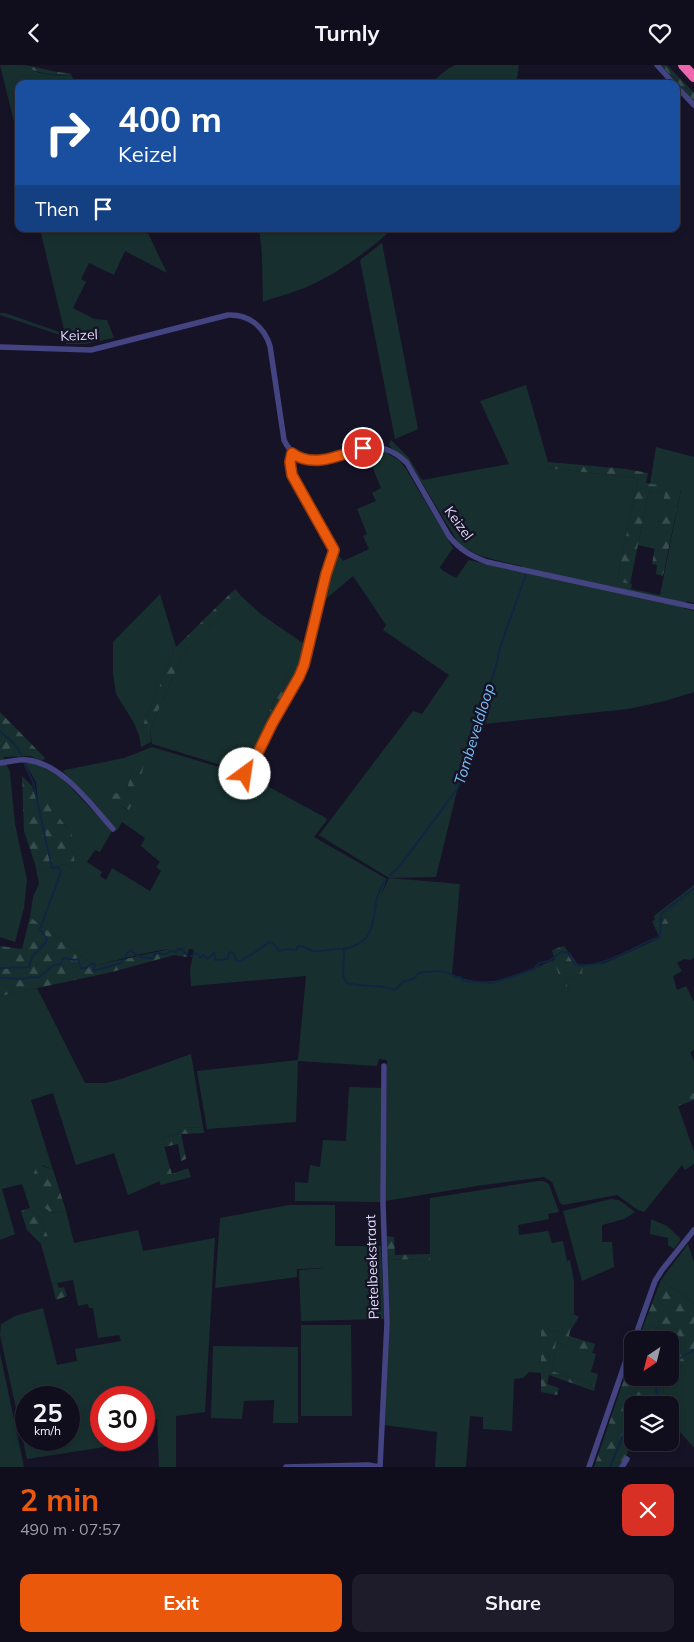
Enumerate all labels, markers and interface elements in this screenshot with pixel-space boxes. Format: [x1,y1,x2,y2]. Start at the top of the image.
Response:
icon: back [20,19,48,47]
text: Turnly [315,19,379,47]
icon: heart [646,19,674,47]
text: 400 m [118,97,222,141]
icon: right [35,100,100,165]
text: Keizel [118,140,177,168]
icon: arrive [89,195,117,223]
text: Then [35,197,79,221]
street label: Keizel [60,325,98,345]
pin [342,427,384,469]
icon: arrive [349,434,377,462]
street label: Keizel [441,502,477,544]
water label: Tombeveldloop [450,681,498,787]
position arrow [218,747,270,799]
street label: Pietelbeekstraat [361,1214,383,1320]
north arrow [624,1331,679,1386]
map controls [624,1331,679,1451]
speed limit sign: 30 [90,1386,155,1451]
button: layers [624,1396,679,1451]
text: 25 [32,1397,63,1428]
text: km/h [34,1423,61,1438]
text: 2 min [20,1481,99,1519]
button: close [622,1484,674,1536]
text: 490 m · 07:57 [20,1519,121,1539]
button: Exit [20,1574,342,1632]
button: Share [352,1574,674,1632]

